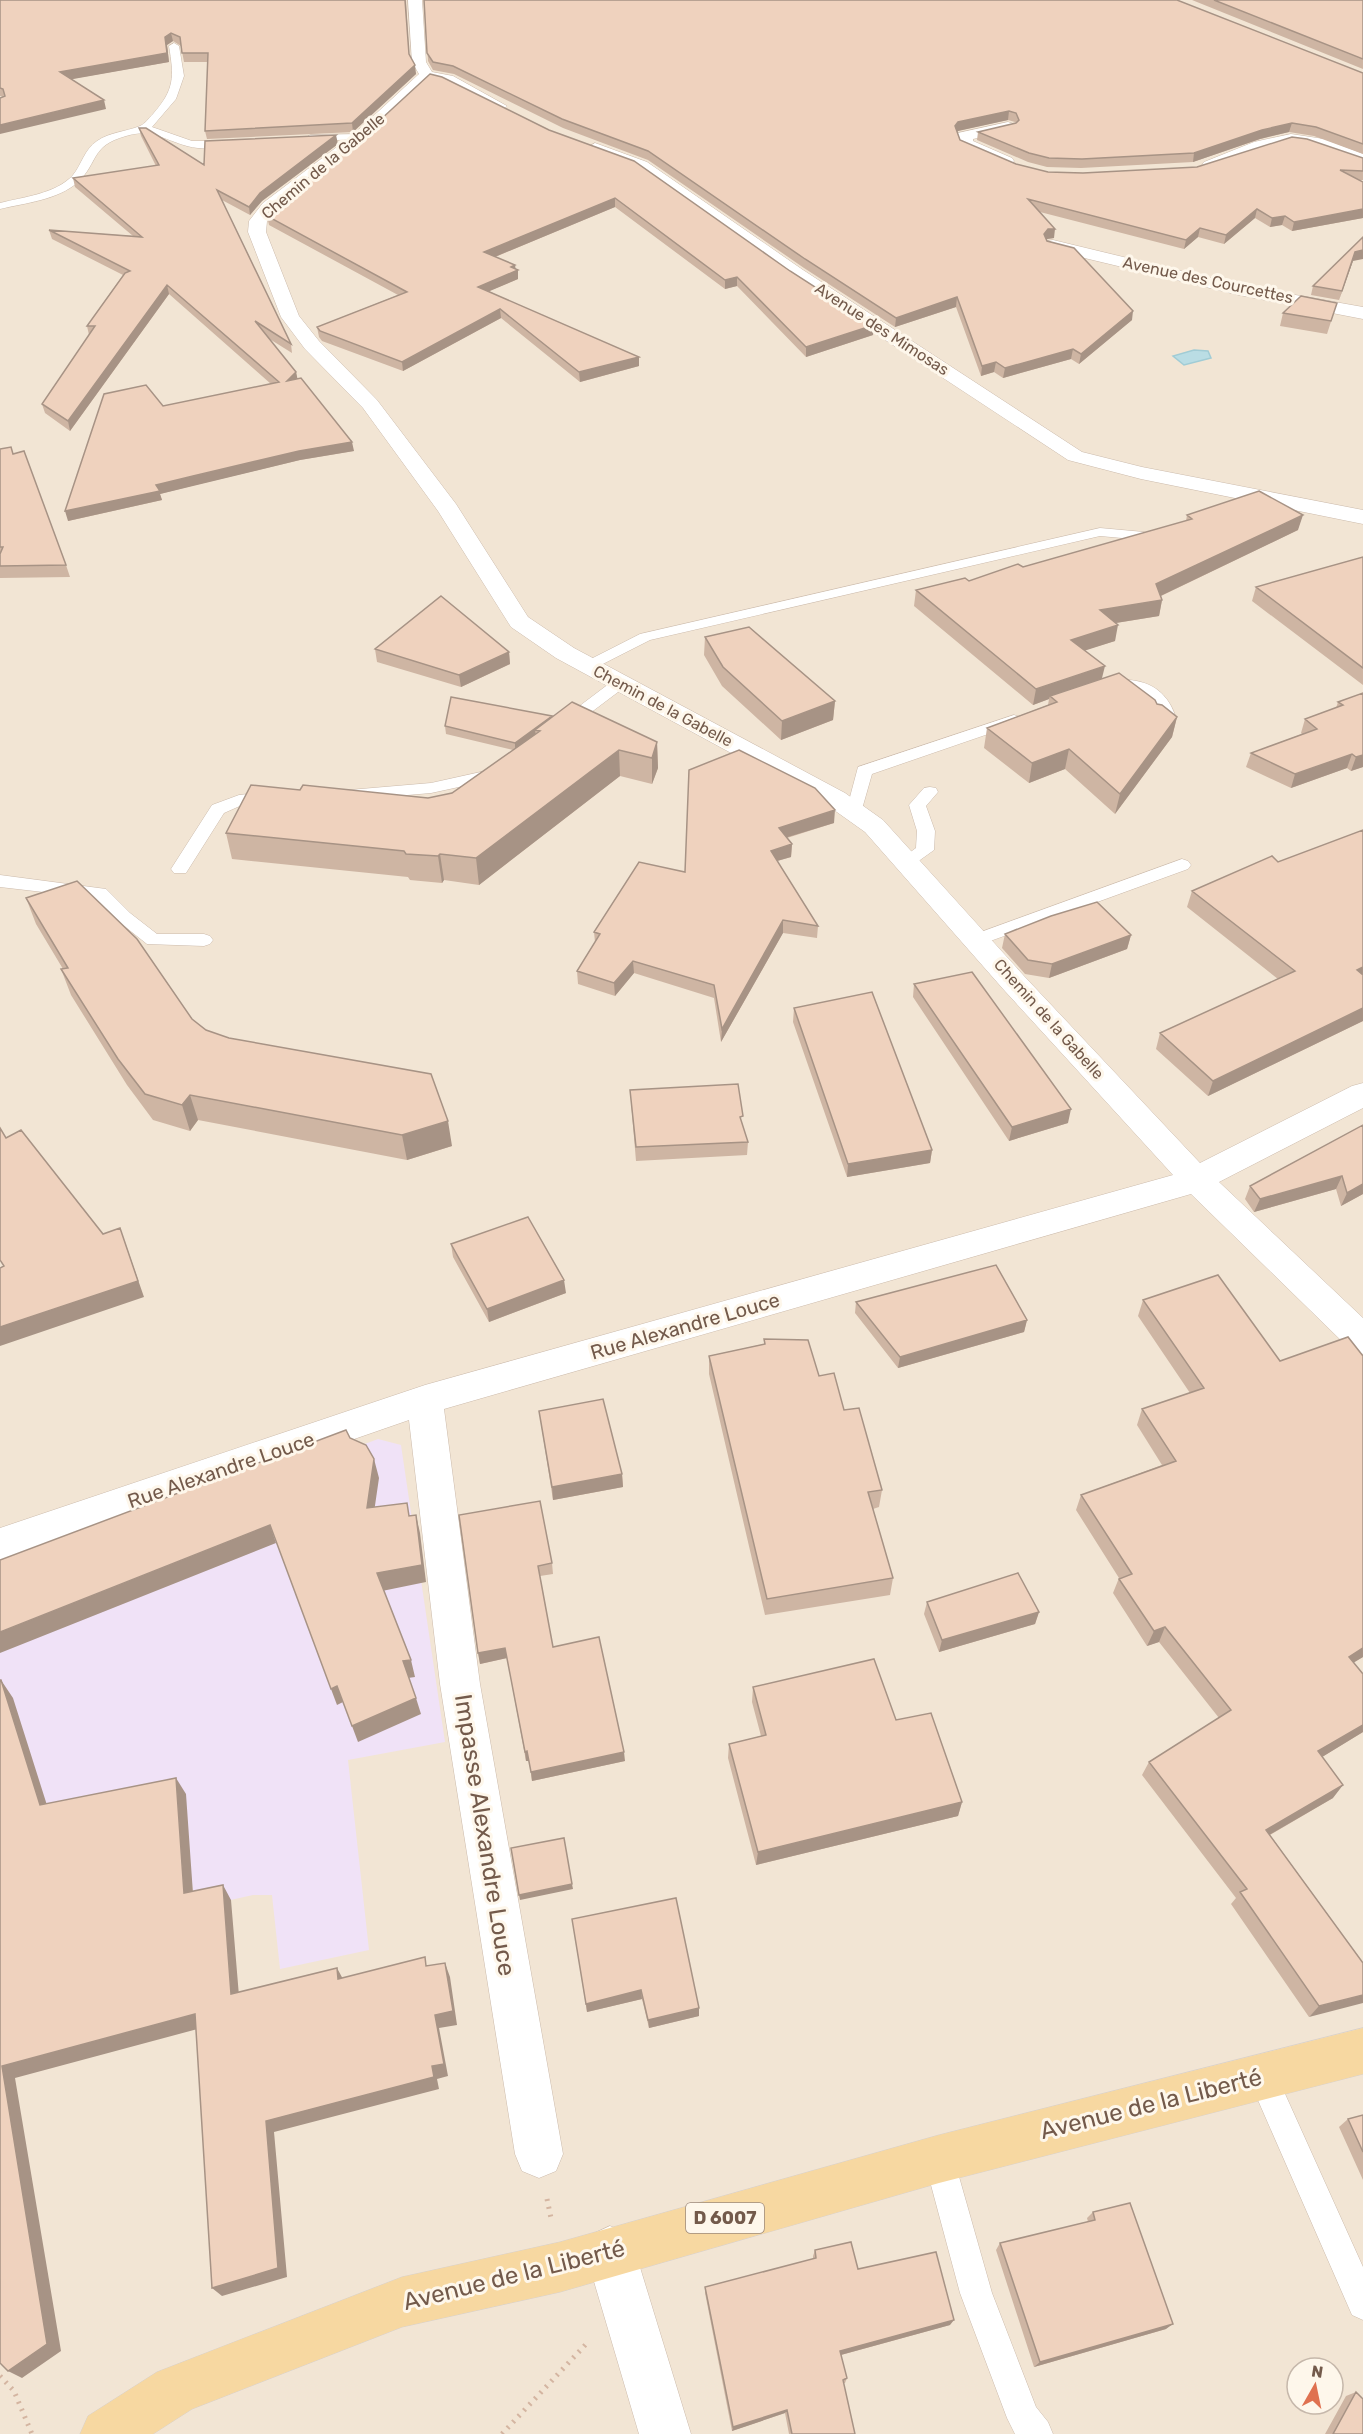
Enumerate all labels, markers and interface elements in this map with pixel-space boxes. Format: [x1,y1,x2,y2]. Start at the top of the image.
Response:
street label: Chemin de la Gabelle [258,109,389,223]
street label: Avenue des Courcettes [1121,253,1295,307]
street label: Avenue des Mimosas [812,279,952,379]
street label: Chemin de la Gabelle [590,661,736,751]
street label: Chemin de la Gabelle [990,955,1108,1083]
street label: Rue Alexandre Louce [587,1287,783,1365]
street label: Rue Alexandre Louce [124,1427,318,1513]
street label: Impasse Alexandre Louce [449,1692,521,1978]
street label: Avenue de la Liberté [1037,2063,1265,2145]
road number: D 6007 [686,2203,764,2233]
street label: Avenue de la Liberté [400,2234,628,2316]
north arrow [1285,2356,1345,2416]
text: N [1310,2361,1324,2382]

